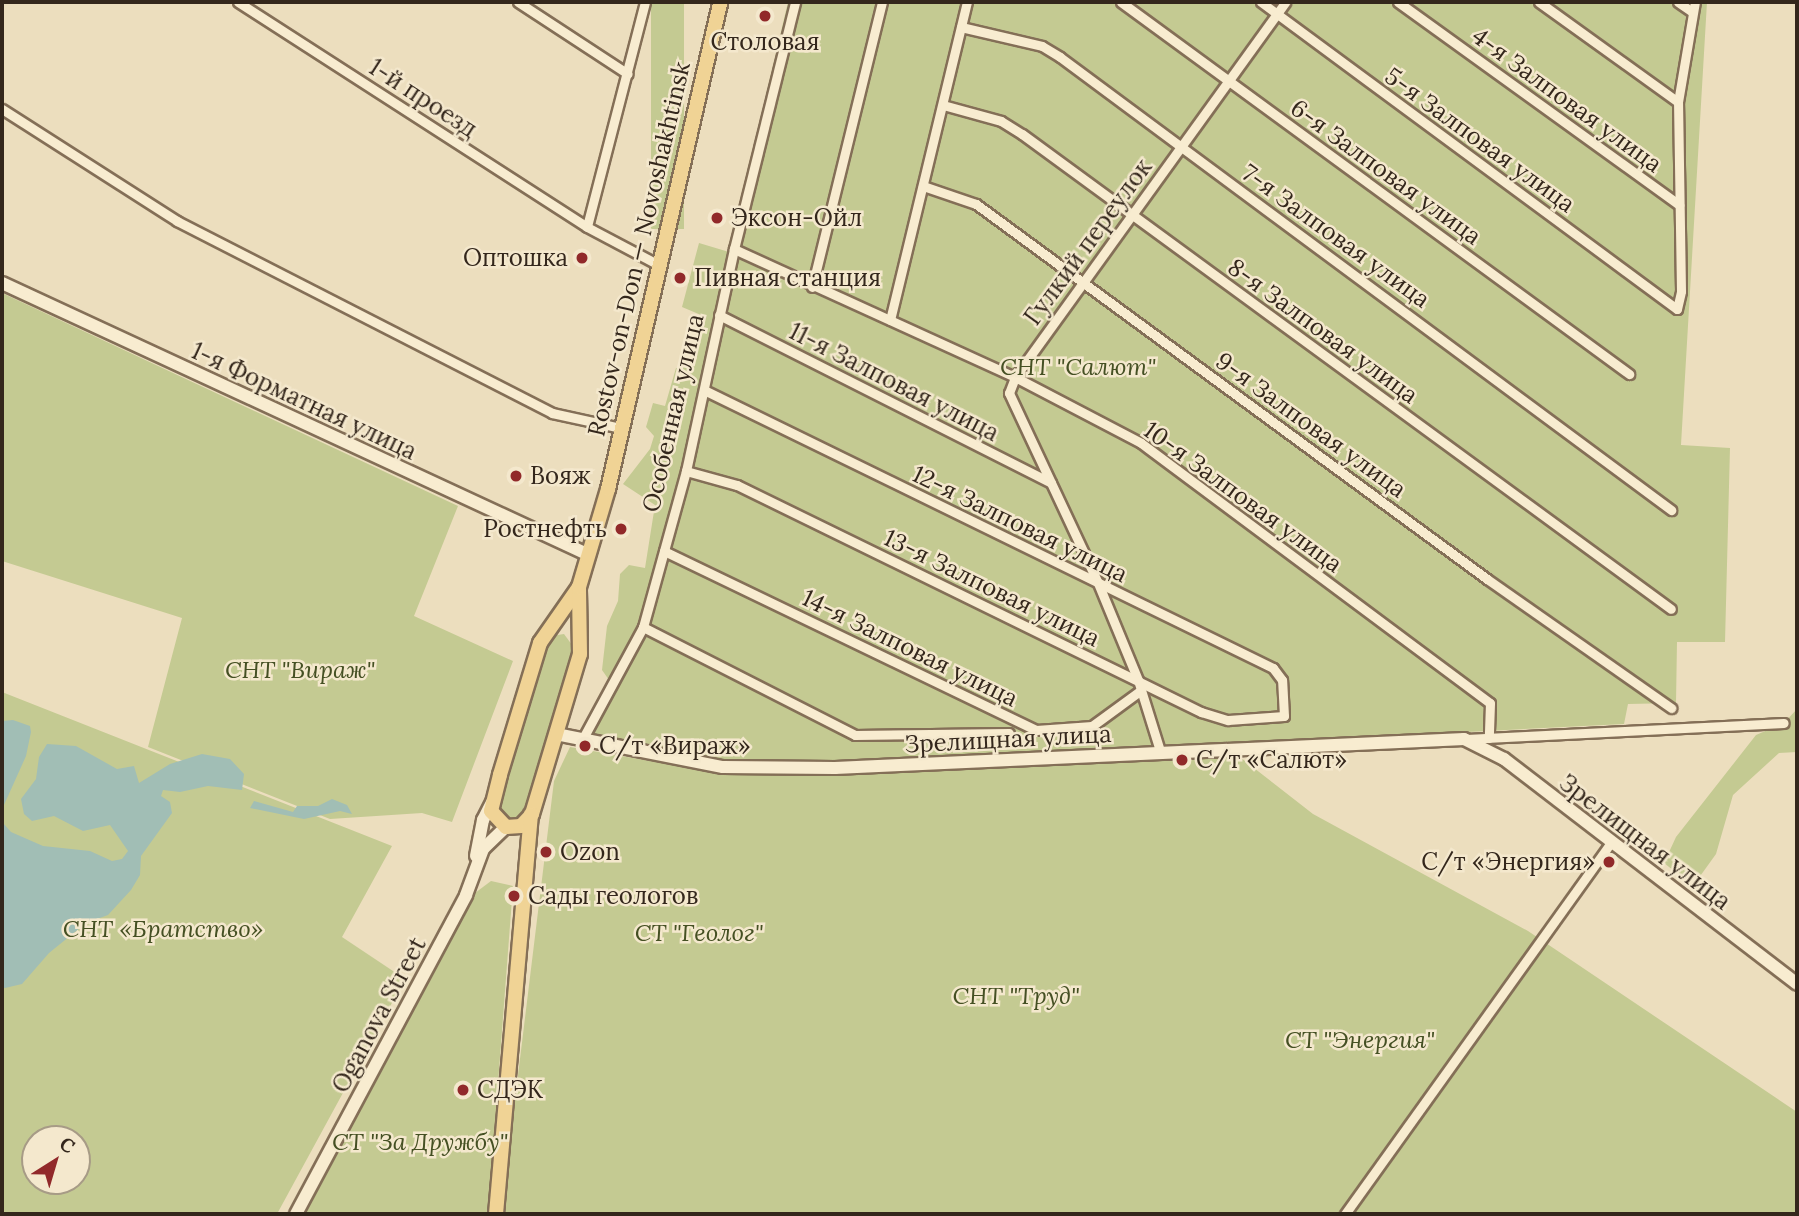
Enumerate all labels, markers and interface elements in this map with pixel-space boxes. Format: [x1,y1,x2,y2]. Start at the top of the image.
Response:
marker: Столовая [757,8,773,24]
street label: 4-я Залповая улица [1467,21,1667,179]
place label: Столовая [711,28,819,56]
street label: 1-й проезд [364,52,482,144]
street label: Rostov-on-Don — Novoshakhtinsk [582,59,696,439]
street label: 5-я Залповая улица [1379,61,1581,219]
street label: 6-я Залповая улица [1285,93,1487,251]
street label: Гулкий переулок [1018,153,1158,331]
street label: 7-я Залповая улица [1236,158,1436,314]
place label: Эксон-Ойл [731,204,862,232]
marker: Эксон-Ойл [709,210,725,226]
place label: Оптошка [463,244,568,272]
marker: Оптошка [574,250,590,266]
street label: 8-я Залповая улица [1222,252,1424,410]
place label: Пивная станция [694,264,881,292]
marker: Пивная станция [672,270,688,286]
street label: Особенная улица [636,311,710,515]
street label: 11-я Залповая улица [784,317,1004,447]
street label: 1-я Форматная улица [187,336,421,466]
street label: 9-я Залповая улица [1210,346,1412,504]
park label: СНТ "Салют" [1000,353,1156,381]
street label: 10-я Залповая улица [1138,415,1348,579]
street label: 12-я Залповая улица [908,459,1132,589]
place label: Вояж [530,462,591,490]
marker: Вояж [508,468,524,484]
place label: Ростнефть [483,515,607,543]
marker: Ростнефть [613,521,629,537]
street label: 13-я Залповая улица [879,523,1105,653]
street label: 14-я Залповая улица [798,583,1022,713]
park label: СНТ "Вираж" [225,656,375,684]
street label: Зрелищная улица [904,719,1112,759]
place label: С/т «Вираж» [599,732,750,760]
marker: С/т «Вираж» [577,738,593,754]
place label: С/т «Салют» [1196,746,1347,774]
marker: С/т «Салют» [1174,752,1190,768]
street label: Зрелищная улица [1554,768,1736,916]
place label: Ozon [560,838,620,866]
marker: Ozon [538,844,554,860]
place label: С/т «Энергия» [1421,848,1595,876]
marker: С/т «Энергия» [1601,854,1617,870]
place label: Сады геологов [528,882,698,910]
marker: Сады геологов [506,888,522,904]
park label: СНТ «Братство» [63,915,263,943]
park label: СТ "Геолог" [635,919,763,947]
street label: Oganova Street [326,932,432,1098]
park label: СНТ "Труд" [953,982,1079,1010]
park label: СТ "Энергия" [1285,1026,1435,1054]
place label: СДЭК [477,1076,543,1104]
marker: СДЭК [455,1082,471,1098]
north arrow [21,1125,91,1195]
park label: СТ "За Дружбу" [332,1128,508,1156]
text: С [55,1131,80,1158]

